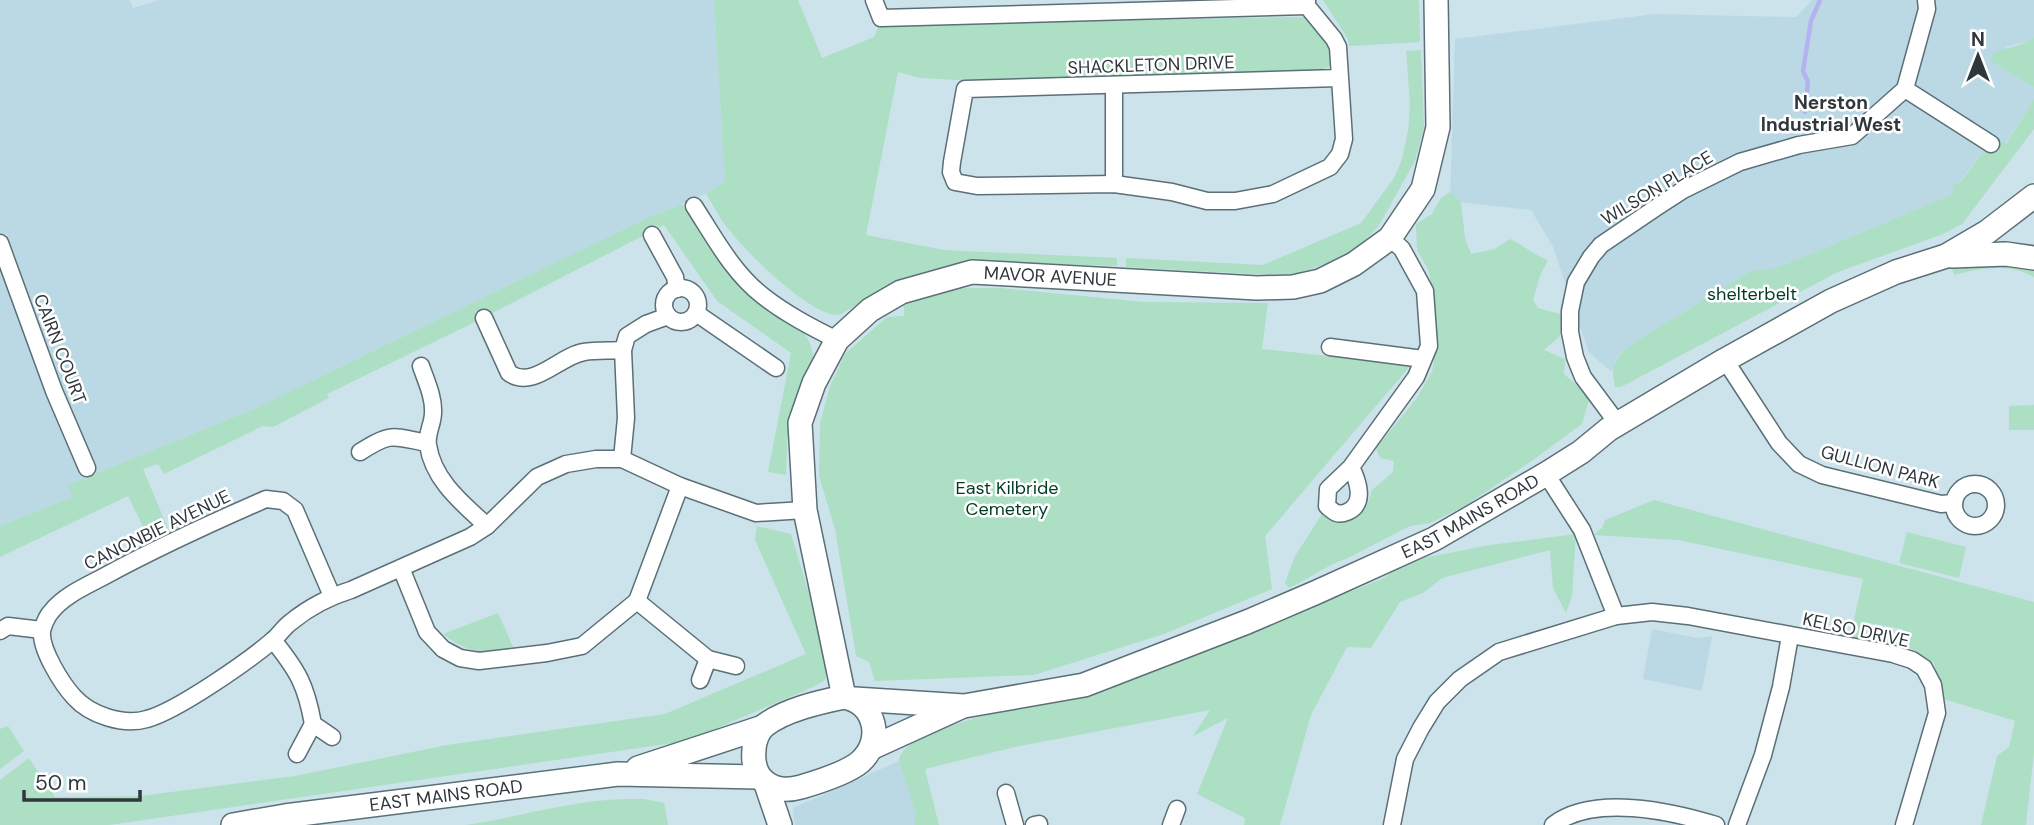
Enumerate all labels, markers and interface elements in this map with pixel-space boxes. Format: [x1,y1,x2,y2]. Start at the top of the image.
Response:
north arrow [1943,21,2013,91]
text: N [1971,27,1985,52]
street label: SHACKLETON DRIVE [1067,50,1235,80]
district label: Nerston Industrial West [1761,90,1901,137]
street label: WILSON PLACE [1597,145,1717,231]
street label: MAVOR AVENUE [983,261,1118,292]
park label: shelterbelt [1707,282,1797,306]
street label: CAIRN COURT [28,291,92,407]
street label: GULLION PARK [1818,440,1942,494]
street label: EAST MAINS ROAD [1398,469,1544,564]
park label: East Kilbride Cemetery [955,476,1059,521]
street label: CANONBIE AVENUE [80,484,234,576]
street label: KELSO DRIVE [1801,607,1911,653]
scale bar [24,758,140,802]
text: 50 m [35,769,86,797]
street label: EAST MAINS ROAD [368,774,524,817]

